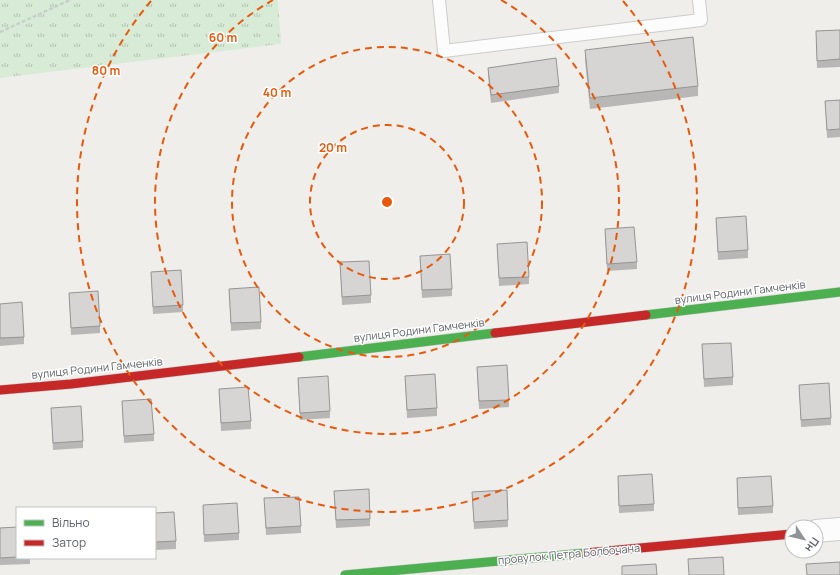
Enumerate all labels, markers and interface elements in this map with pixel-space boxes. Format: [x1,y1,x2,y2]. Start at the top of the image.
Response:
text: 60 m [209,29,237,46]
text: 80 m [92,62,120,79]
text: 40 m [263,84,291,101]
text: 20 m [319,139,347,156]
centre of rings [380,195,394,209]
street label: вулиця Родини Гамченків [674,276,806,307]
street label: вулиця Родини Гамченків [353,314,485,345]
street label: вулиця Родини Гамченків [31,353,163,382]
legend [16,507,156,559]
text: Вільно [52,514,90,531]
north arrow [784,519,824,559]
text: Затор [52,534,86,551]
text: Пн [802,535,823,556]
street label: провулок Петра Болбочана [497,540,641,567]

